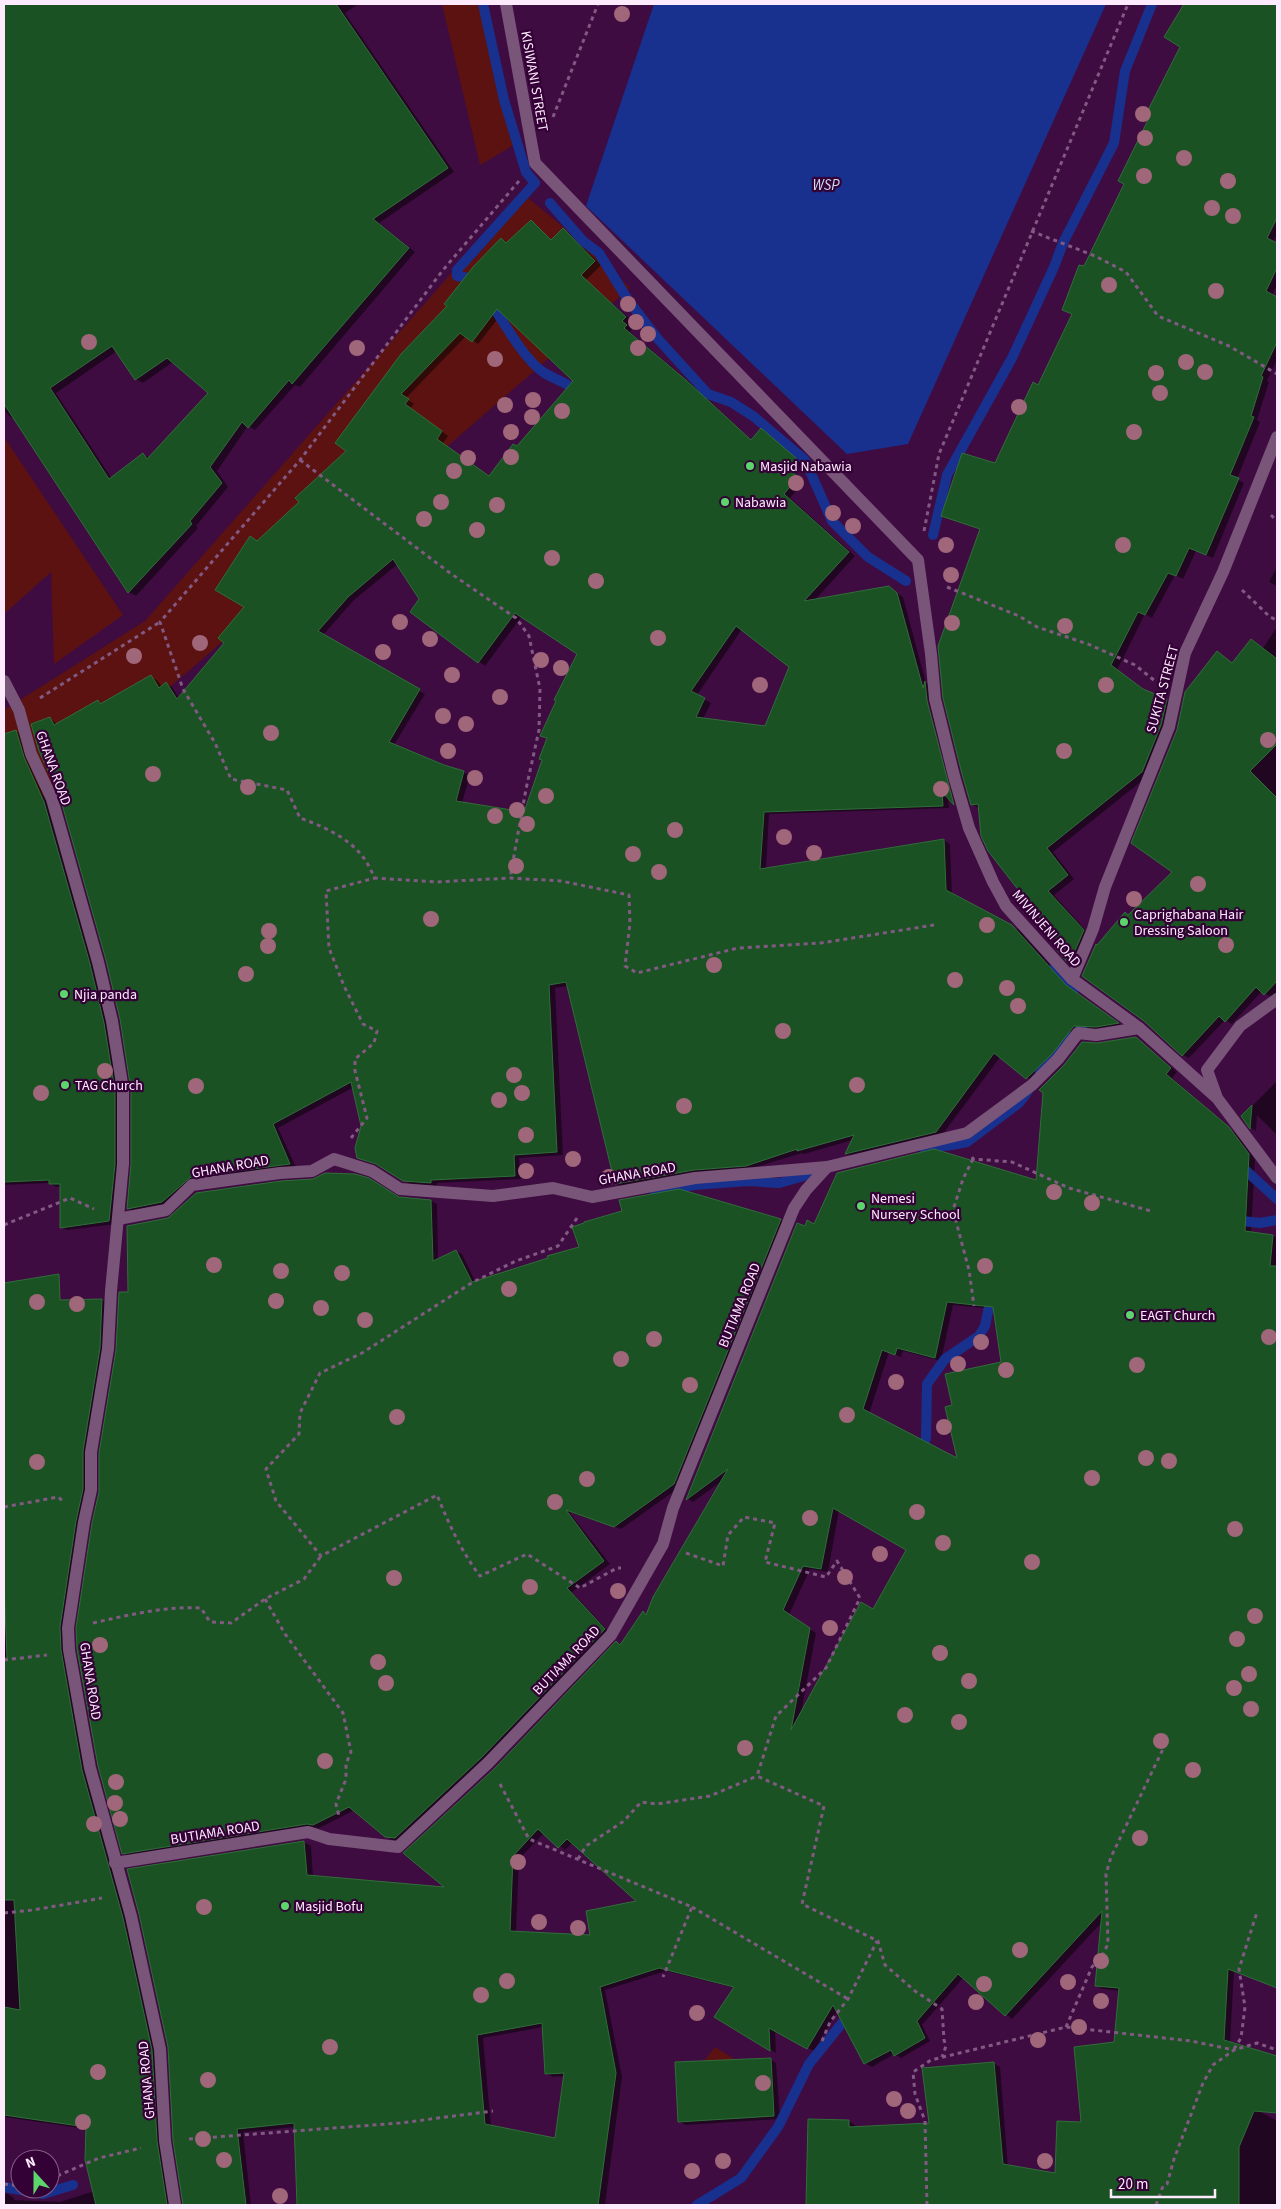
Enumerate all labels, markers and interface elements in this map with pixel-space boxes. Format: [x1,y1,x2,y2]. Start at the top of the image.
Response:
street label: KISIWANI STREET [515,29,553,134]
water label: WSP [812,175,840,196]
place label: Masjid Nabawia [760,457,852,477]
marker: Masjid Nabawia [744,460,756,472]
place label: Nabawia [735,493,786,513]
marker: Nabawia [719,496,731,508]
street label: SUKITA STREET [1142,642,1184,736]
street label: GHANA ROAD [30,728,76,808]
street label: MIVINJENI ROAD [1007,886,1086,972]
place label: Caprighabana Hair Dressing Saloon [1134,905,1244,941]
marker: Caprighabana Hair Dressing Saloon [1118,916,1130,928]
place label: Njia panda [74,985,137,1005]
marker: Njia panda [58,988,70,1000]
place label: TAG Church [75,1076,143,1096]
marker: TAG Church [59,1079,71,1091]
street label: GHANA ROAD [190,1150,270,1184]
street label: GHANA ROAD [597,1157,677,1191]
place label: Nemesi Nursery School [871,1189,960,1225]
marker: Nemesi Nursery School [855,1200,867,1212]
street label: BUTIAMA ROAD [714,1260,766,1351]
place label: EAGT Church [1140,1306,1215,1326]
marker: EAGT Church [1124,1309,1136,1321]
street label: BUTIAMA ROAD [528,1621,605,1700]
street label: GHANA ROAD [74,1641,106,1721]
street label: BUTIAMA ROAD [169,1816,261,1850]
place label: Masjid Bofu [295,1897,363,1917]
marker: Masjid Bofu [279,1900,291,1912]
street label: GHANA ROAD [134,2040,160,2120]
north arrow [10,2149,60,2199]
text: N [23,2152,39,2174]
scale bar [1111,2166,1215,2198]
text: 20 m [1118,2174,1148,2195]

